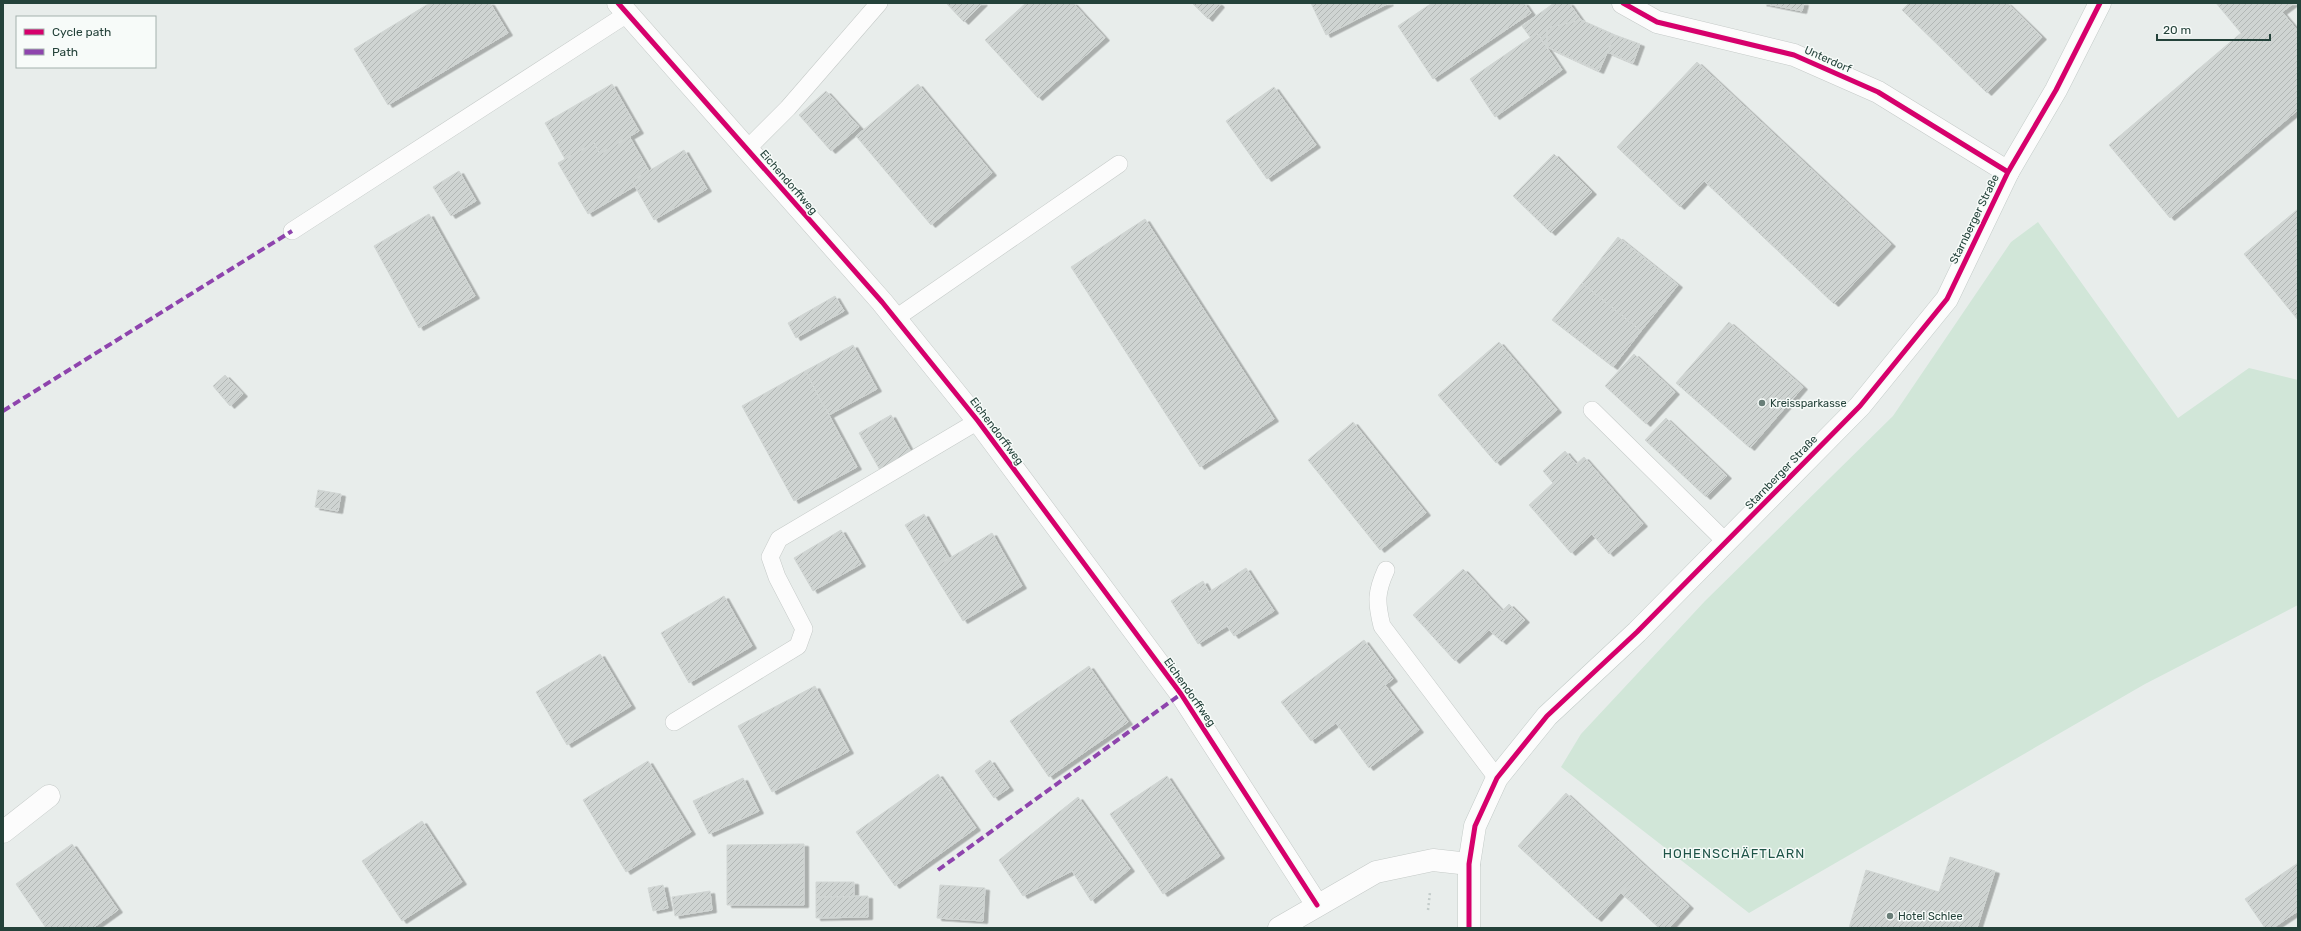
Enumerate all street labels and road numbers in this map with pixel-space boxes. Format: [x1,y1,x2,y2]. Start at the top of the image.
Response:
street label: Unterdorf [1802,43,1854,76]
street label: Eichendorffweg [757,148,820,217]
street label: Starnberger Straße [1947,172,2002,266]
street label: Eichendorffweg [967,395,1026,468]
street label: Starnberger Straße [1743,433,1820,512]
street label: Eichendorffweg [1161,655,1218,729]

